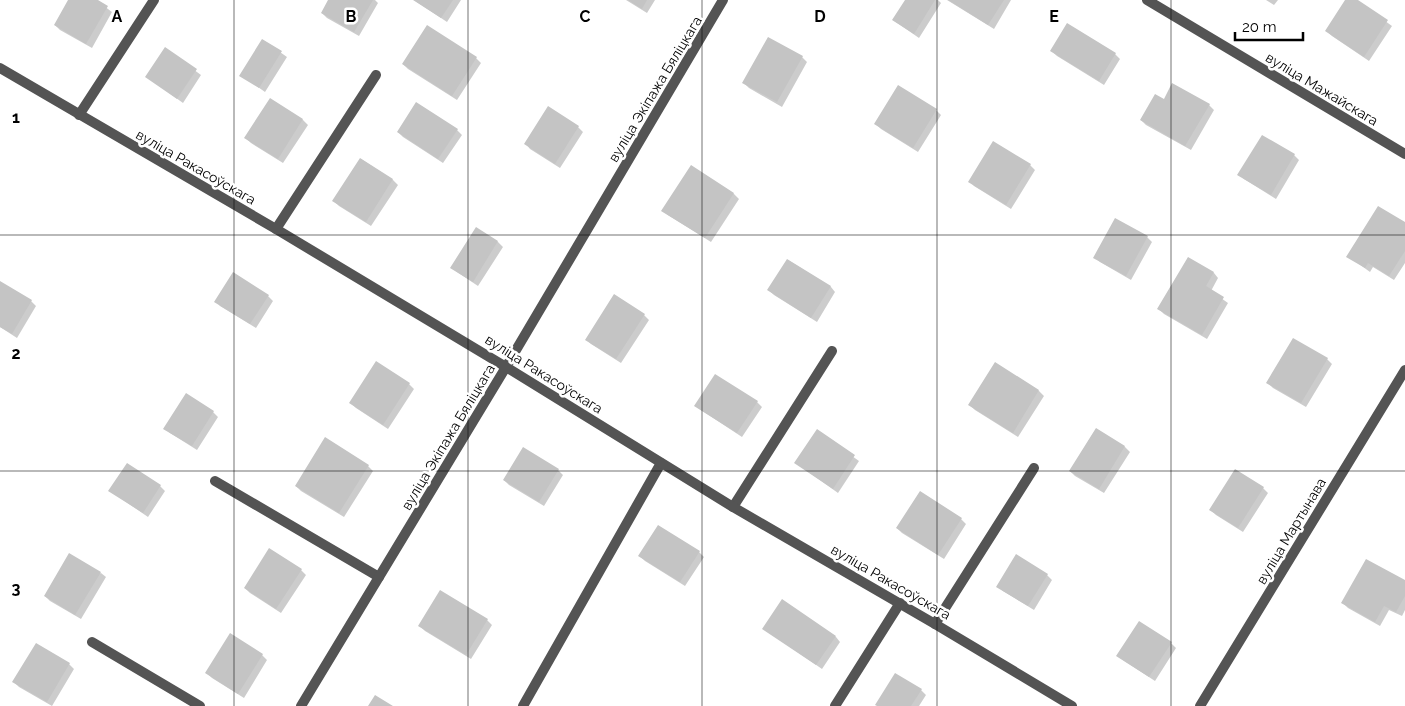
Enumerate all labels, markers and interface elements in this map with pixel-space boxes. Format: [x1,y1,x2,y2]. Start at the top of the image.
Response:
text: A [112,7,123,26]
text: B [346,7,357,26]
text: C [580,7,591,26]
text: D [814,7,826,26]
text: E [1049,7,1059,26]
scale bar [1235,10,1302,42]
street label: вуліца Экіпажа Бяліцкага [605,13,705,165]
text: 20 m [1242,18,1277,36]
street label: вуліца Мажайскага [1263,49,1381,129]
text: 1 [12,108,20,127]
street label: вуліца Ракасоўскага [133,126,259,208]
street label: вуліца Ракасоўскага [482,331,606,417]
text: 2 [11,344,21,363]
street label: вуліца Экіпажа Бяліцкага [398,361,498,513]
street label: вуліца Мартынава [1253,475,1329,587]
street label: вуліца Ракасоўскага [828,541,954,623]
text: 3 [12,579,21,598]

